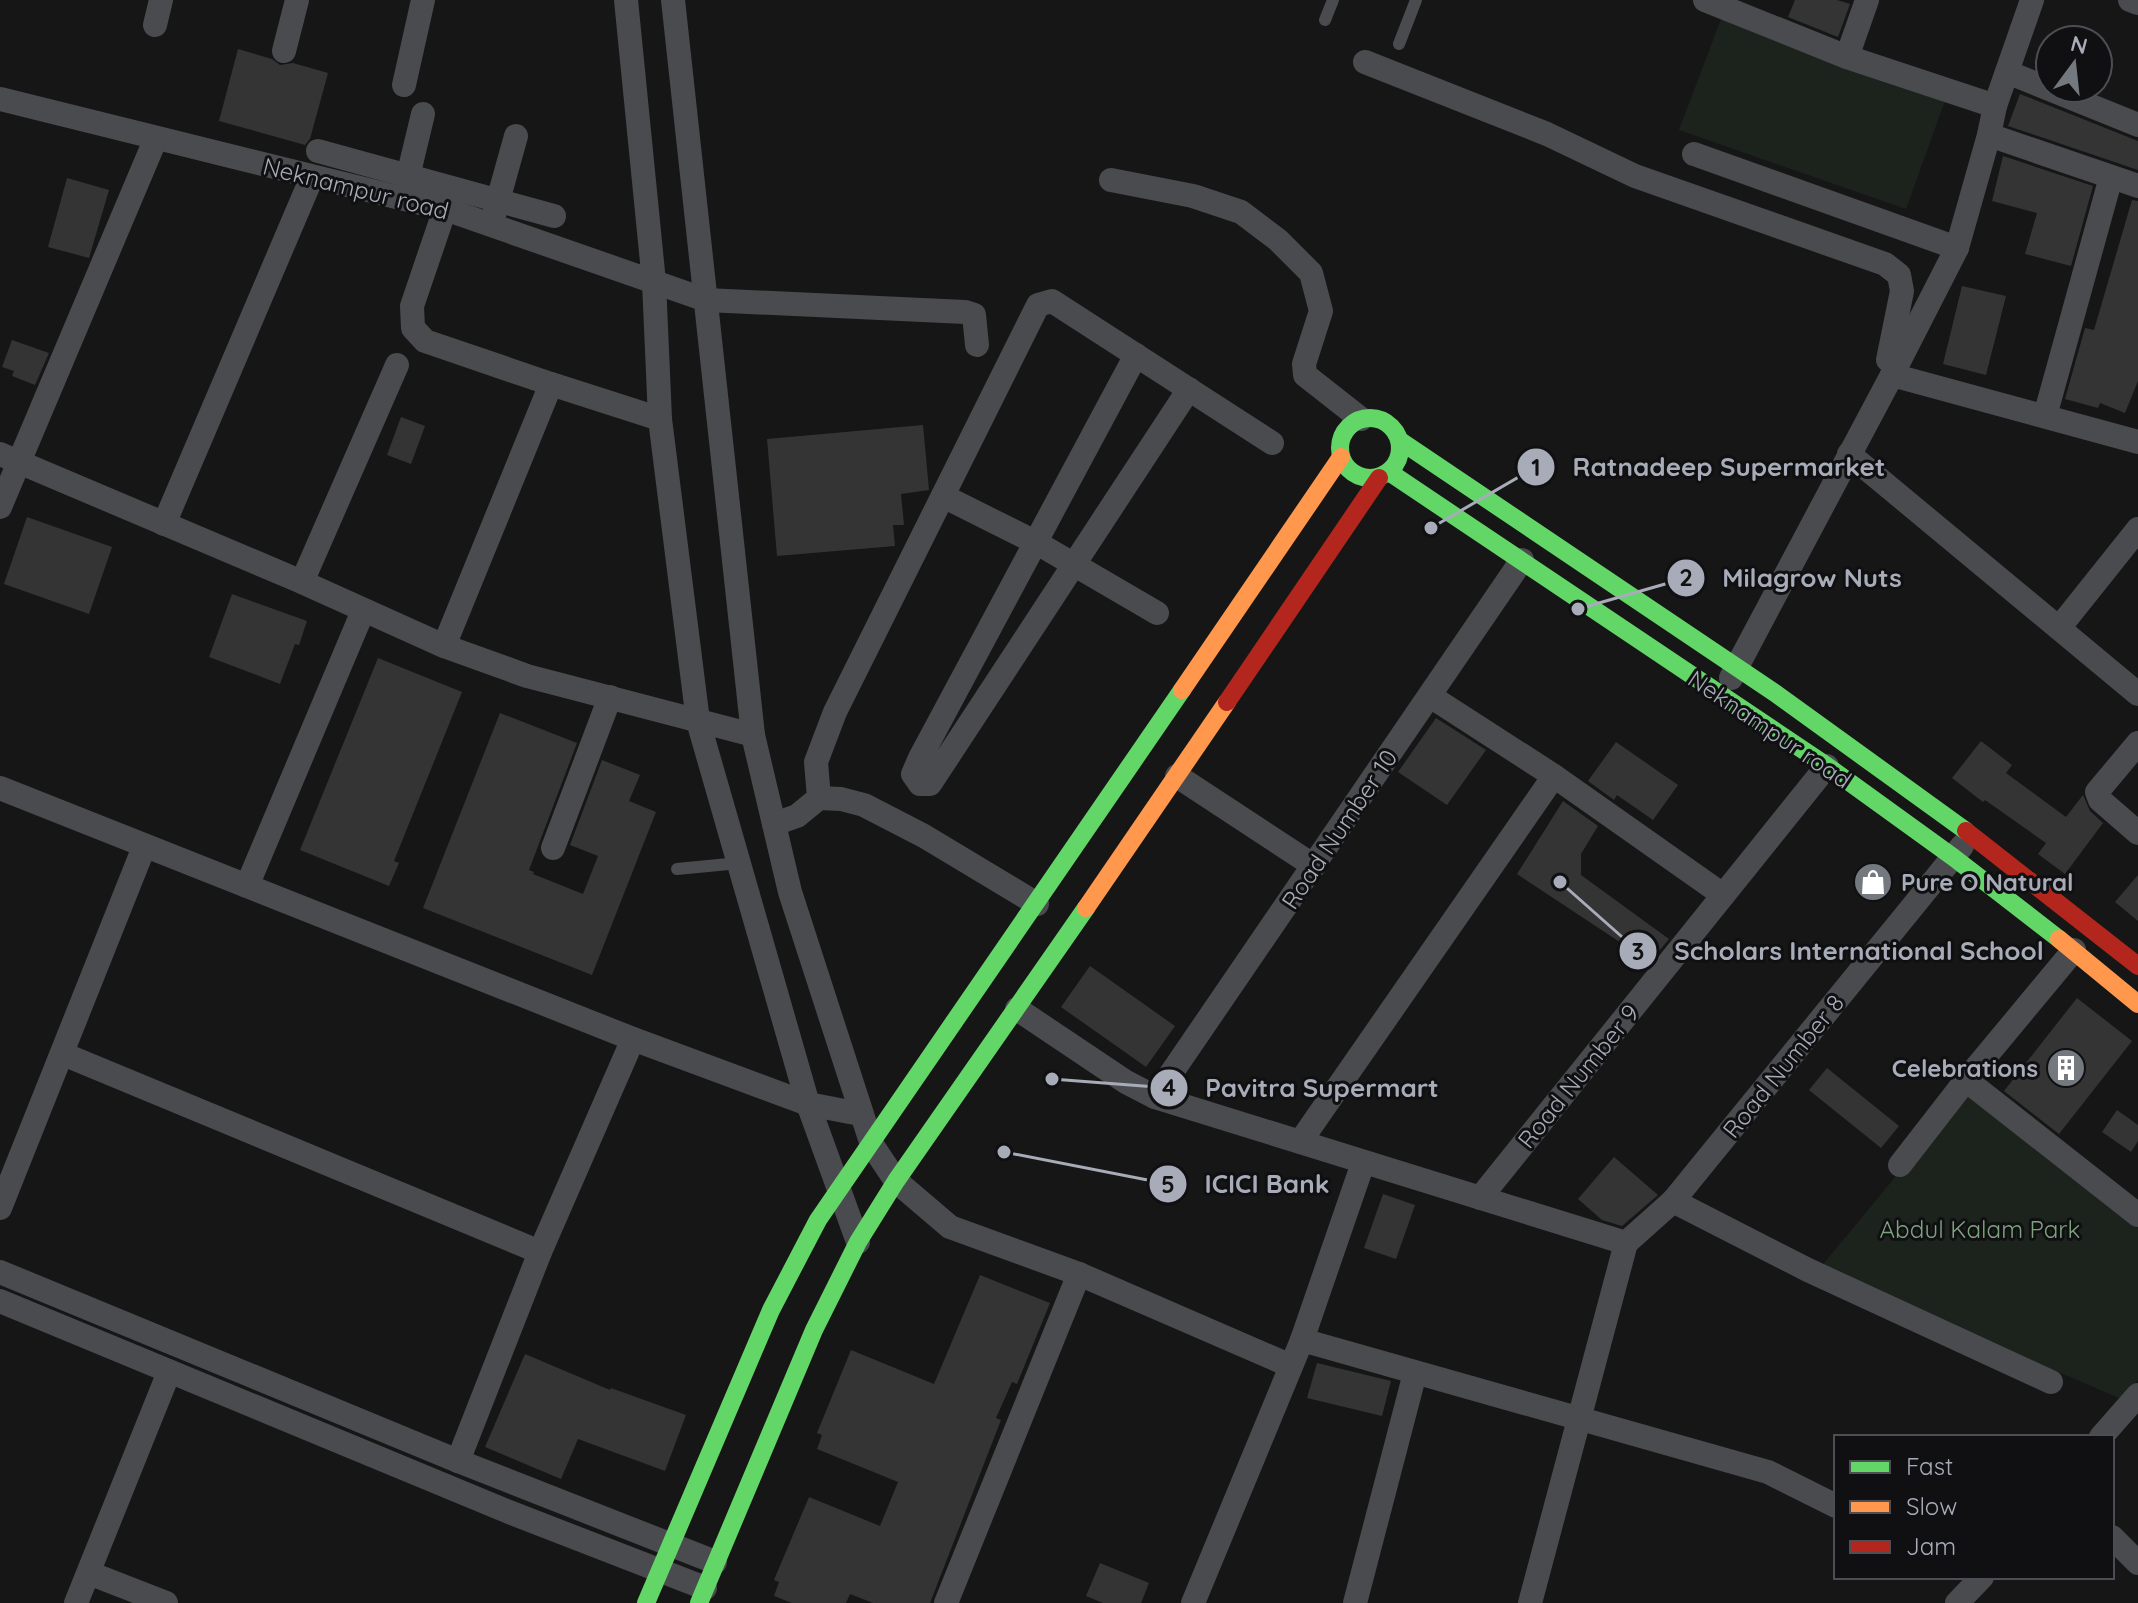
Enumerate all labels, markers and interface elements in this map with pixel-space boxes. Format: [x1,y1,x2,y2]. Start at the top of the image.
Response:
north arrow [2034,24,2114,104]
text: N [2068,29,2091,60]
street label: Neknampur road [260,150,452,226]
callout: Ratnadeep Supermarket [1516,442,1901,492]
text: Ratnadeep Supermarket [1573,450,1885,483]
text: 1 [1531,452,1541,482]
callout: Milagrow Nuts [1666,553,1918,603]
text: Milagrow Nuts [1722,561,1902,594]
text: 2 [1679,562,1693,592]
street label: Neknampur road [1683,663,1857,795]
street label: Road Number 10 [1275,743,1403,915]
shop icon: Pure O Natural [1852,861,1894,903]
place label: Pure O Natural [1901,867,2073,897]
callout: Scholars International School [1618,926,2059,976]
text: Scholars International School [1674,934,2044,967]
text: 3 [1632,936,1644,966]
street label: Road Number 8 [1716,988,1850,1144]
street label: Road Number 9 [1511,998,1645,1154]
building icon: Celebrations [2045,1047,2087,1089]
place label: Celebrations [1892,1053,2038,1083]
callout: Pavitra Supermart [1149,1063,1454,1113]
text: Pavitra Supermart [1205,1071,1439,1104]
text: 4 [1162,1072,1176,1102]
callout: ICICI Bank [1148,1159,1345,1209]
text: ICICI Bank [1205,1167,1329,1200]
text: 5 [1161,1169,1175,1199]
park label: Abdul Kalam Park [1880,1214,2080,1244]
legend [1834,1435,2114,1579]
text: Fast [1906,1451,1953,1481]
text: Slow [1906,1491,1957,1521]
text: Jam [1906,1531,1956,1561]

